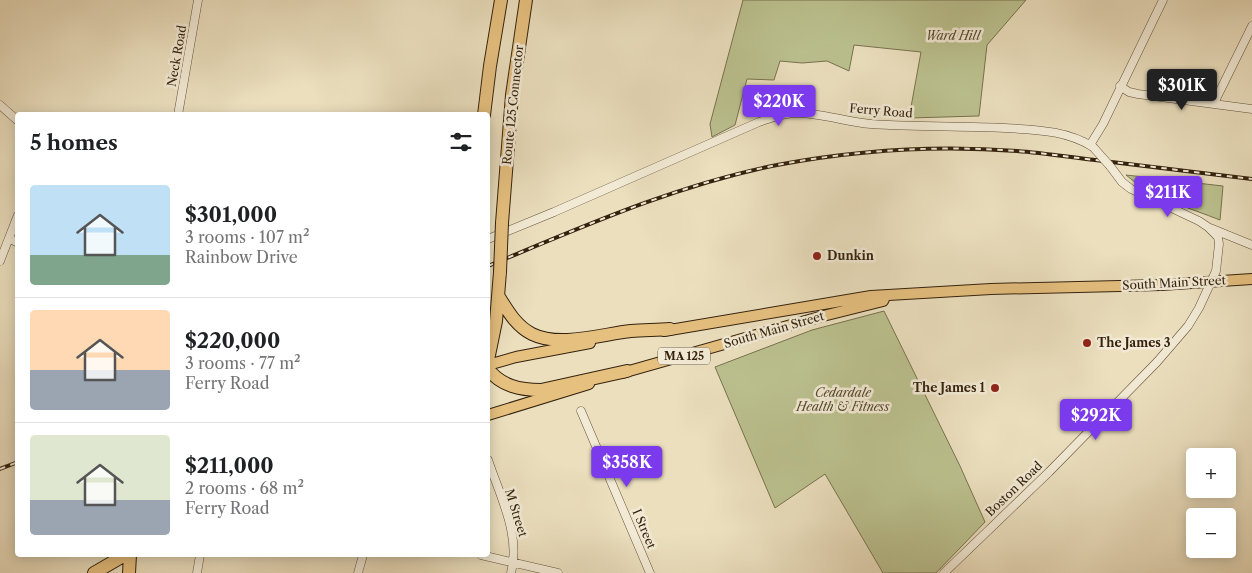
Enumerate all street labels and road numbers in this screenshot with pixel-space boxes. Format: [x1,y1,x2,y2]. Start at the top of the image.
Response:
street label: Neck Road [164,23,189,88]
street label: Route 125 Connector [499,44,526,166]
street label: Ferry Road [849,100,914,121]
street label: South Main Street [1122,272,1227,293]
street label: South Main Street [722,308,826,351]
road number: MA 125 [658,348,710,364]
street label: Boston Road [982,457,1046,519]
street label: M Street [502,487,531,539]
street label: I Street [629,507,660,552]

